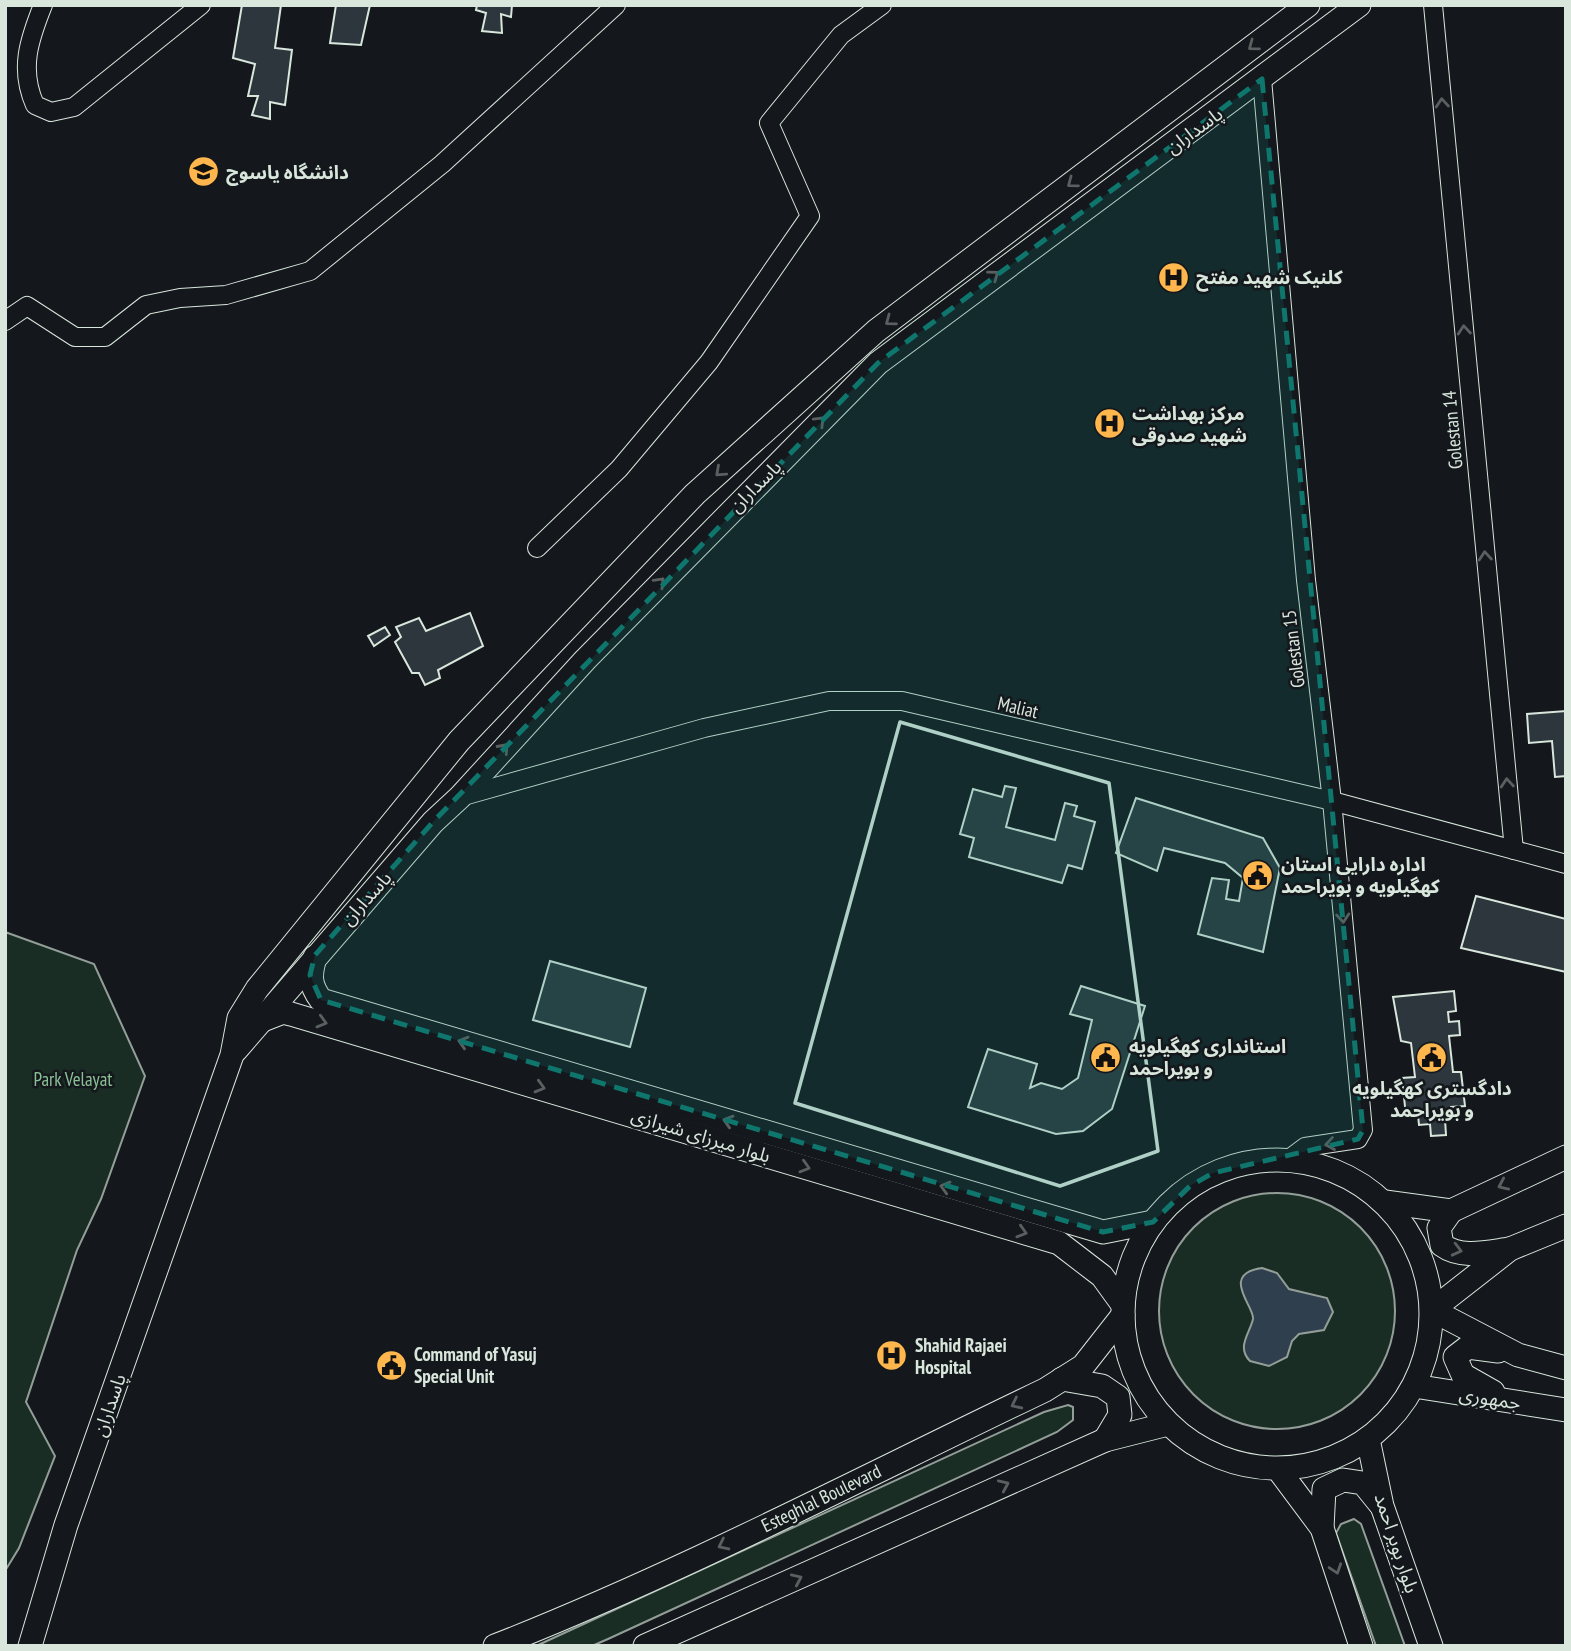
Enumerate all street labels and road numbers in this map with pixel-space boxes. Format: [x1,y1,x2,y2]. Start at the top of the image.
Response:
street label: پاسداران [1161,101,1228,160]
street label: Golestan 14 [1437,389,1467,470]
street label: پاسداران [724,455,787,518]
street label: Golestan 15 [1276,609,1310,689]
street label: Maliat [995,691,1041,723]
street label: پاسداران [335,866,397,931]
street label: بلوار میرزای شیرازی [628,1102,774,1168]
street label: پاسداران [87,1370,132,1440]
street label: جمهوری [1457,1381,1523,1415]
street label: Esteghlal Boulevard [757,1459,885,1537]
street label: بلوار بویر احمد [1370,1490,1424,1596]

